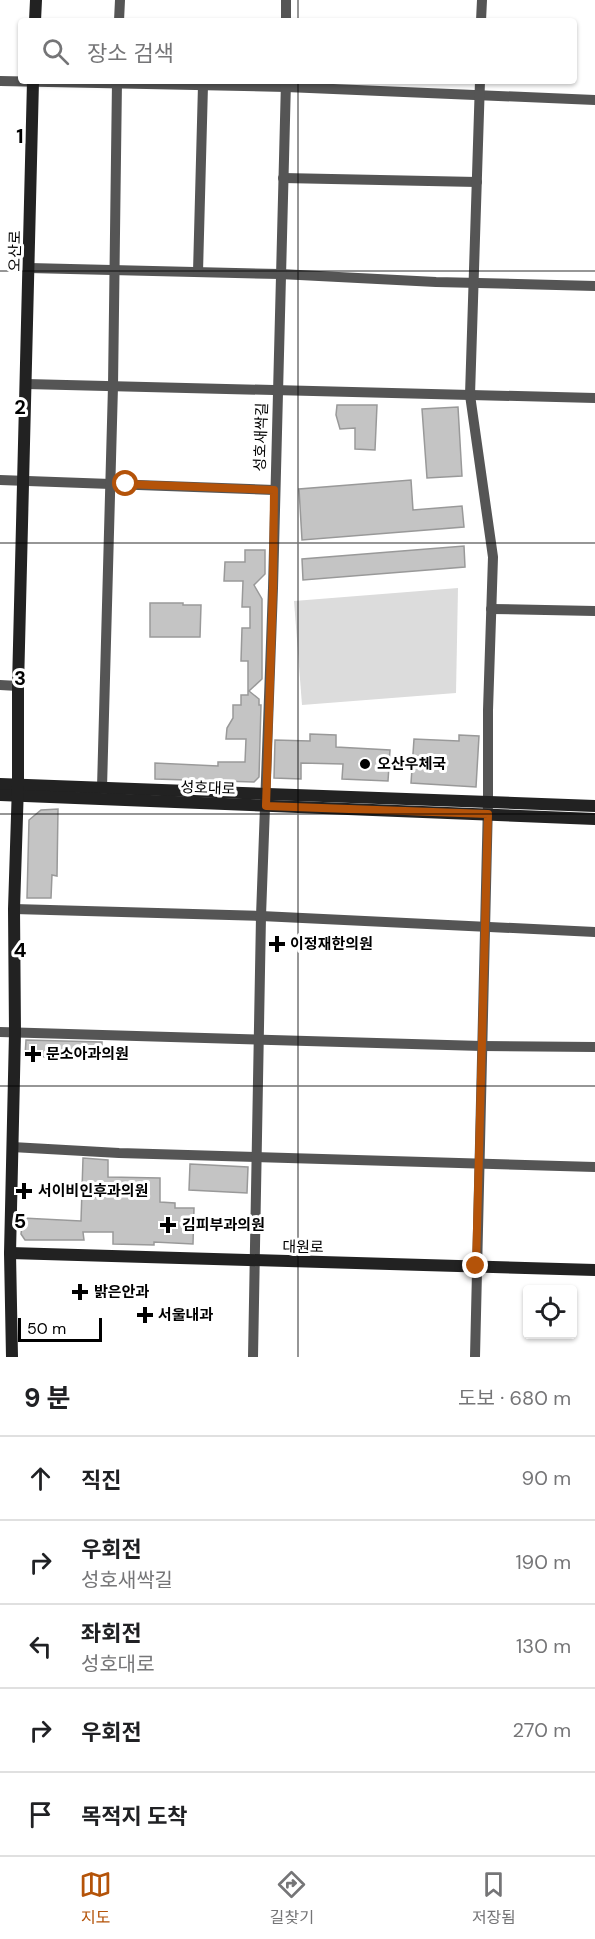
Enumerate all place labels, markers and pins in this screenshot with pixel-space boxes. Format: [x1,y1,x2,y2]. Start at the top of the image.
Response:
place label: 오산우체국 [377,754,446,774]
marker: 오산우체국 [358,757,372,771]
place label: 이정재한의원 [290,934,373,954]
marker: 이정재한의원 [268,935,286,953]
place label: 문소아과의원 [46,1044,129,1064]
marker: 문소아과의원 [24,1045,42,1063]
place label: 서이비인후과의원 [38,1181,148,1201]
marker: 서이비인후과의원 [15,1182,33,1200]
place label: 김피부과의원 [182,1215,265,1235]
marker: 김피부과의원 [159,1216,177,1234]
place label: 밝은안과 [94,1282,149,1302]
marker: 밝은안과 [71,1283,89,1301]
place label: 서울내과 [158,1305,213,1325]
marker: 서울내과 [136,1306,154,1324]

